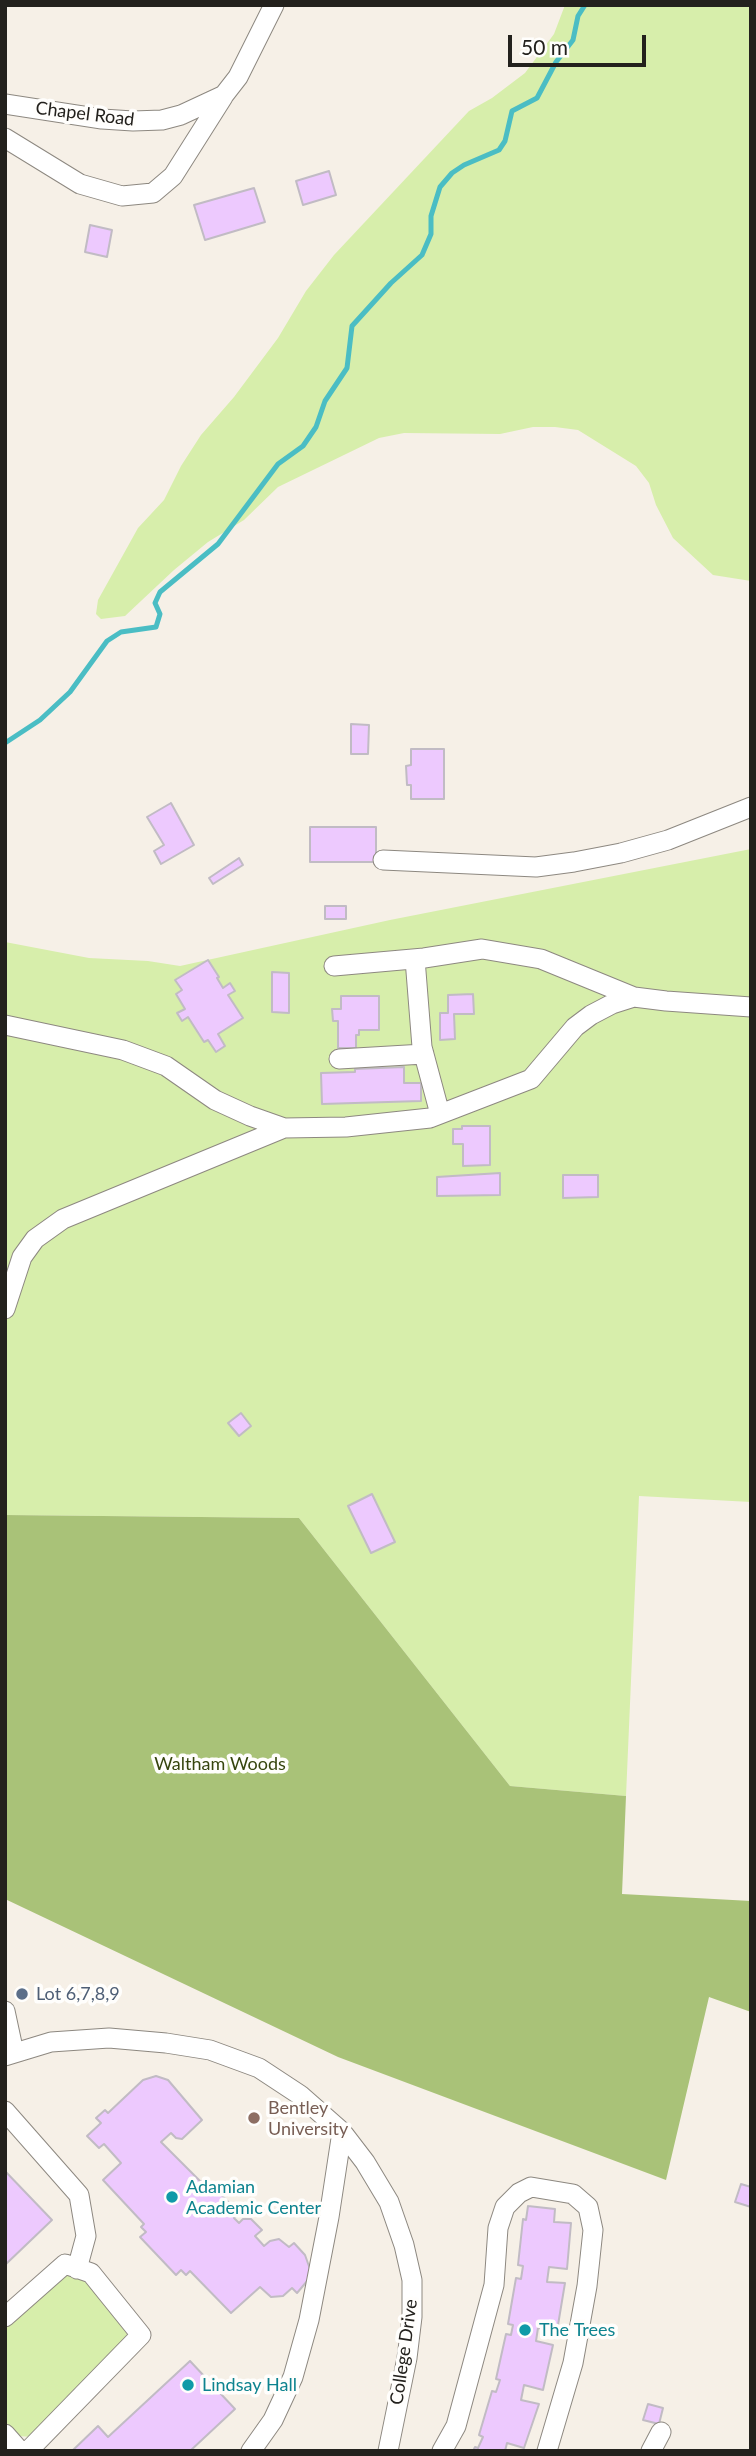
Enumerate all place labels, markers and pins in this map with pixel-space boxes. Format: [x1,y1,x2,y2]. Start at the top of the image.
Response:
place label: Lot 6,7,8,9 [36,1983,120,2005]
marker: Lot 6,7,8,9 [14,1986,30,2002]
place label: Bentley University [268,2097,348,2140]
marker: Bentley University [246,2110,262,2126]
place label: Adamian Academic Center [186,2176,321,2218]
marker: Adamian Academic Center [164,2189,180,2205]
place label: The Trees [539,2319,615,2341]
marker: The Trees [517,2322,533,2338]
place label: Lindsay Hall [202,2374,297,2396]
marker: Lindsay Hall [180,2377,196,2393]

